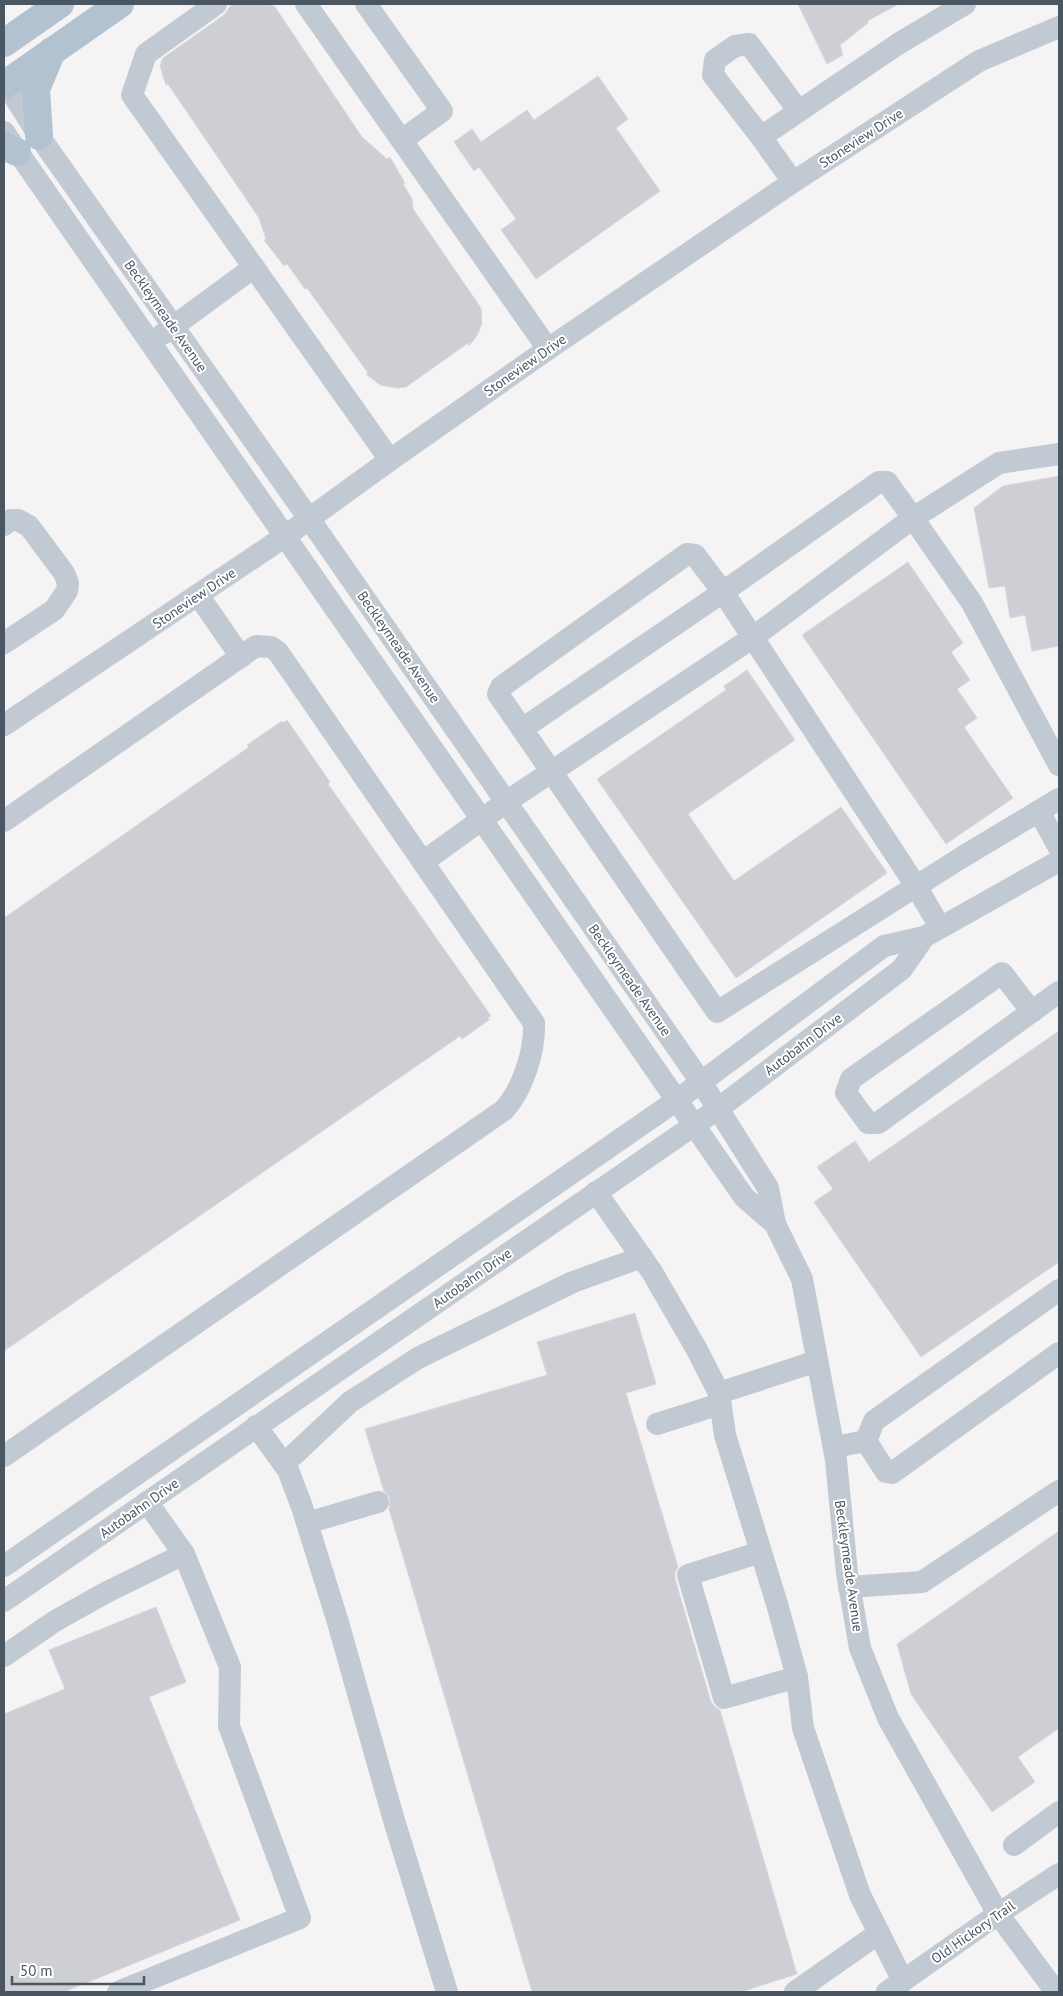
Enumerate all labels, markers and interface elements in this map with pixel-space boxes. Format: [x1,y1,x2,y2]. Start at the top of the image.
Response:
street label: Stoneview Drive [816,104,906,172]
street label: Beckleymeade Avenue [121,257,211,375]
street label: Stoneview Drive [480,330,570,400]
street label: Stoneview Drive [149,564,239,632]
street label: Beckleymeade Avenue [354,588,444,706]
street label: Beckleymeade Avenue [585,921,675,1039]
street label: Autobahn Drive [761,1009,845,1079]
street label: Autobahn Drive [429,1244,515,1312]
street label: Autobahn Drive [96,1474,182,1542]
street label: Beckleymeade Avenue [831,1499,867,1633]
street label: Old Hickory Trail [928,1896,1018,1968]
scale bar [12,1954,145,1986]
text: 50 m [20,1961,53,1980]

